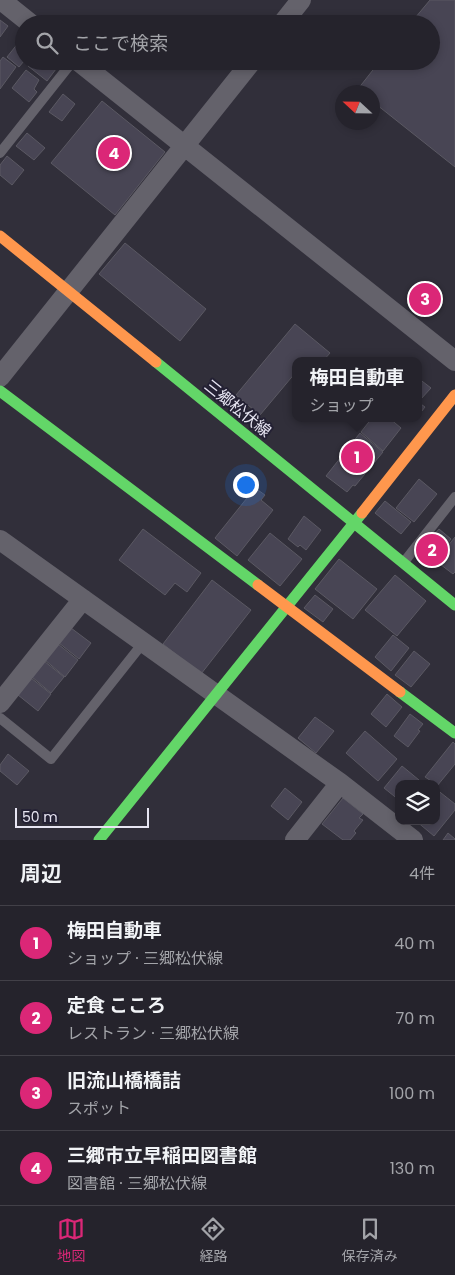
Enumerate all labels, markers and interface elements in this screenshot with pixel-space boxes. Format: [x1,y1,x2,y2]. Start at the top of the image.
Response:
search box [15,15,440,70]
icon: search [33,29,61,57]
text: ここで検索 [73,30,168,57]
north arrow [335,85,380,130]
pin: 4 [98,134,130,172]
pin: 3 [409,280,441,318]
popup [292,357,422,422]
text: 梅田自動車 [309,364,405,391]
street label: 三郷松伏線 [199,374,276,443]
text: ショップ [309,394,374,417]
pin: 1 [341,438,373,476]
your location [233,472,259,498]
pin: 2 [416,531,448,569]
map controls [395,780,440,825]
button: layers [395,780,440,825]
scale bar [15,805,149,828]
text: 50 m [22,807,58,827]
text: 周辺 [20,859,62,888]
text: 4件 [409,862,435,885]
text: 梅田自動車 [67,917,162,944]
text: 1 [33,932,39,955]
text: 40 m [394,932,435,955]
text: ショップ · 三郷松伏線 [67,947,223,970]
text: 定食 こころ [67,992,166,1019]
text: 2 [31,1007,41,1030]
text: 70 m [395,1007,435,1030]
text: レストラン · 三郷松伏線 [67,1022,239,1045]
text: 旧流山橋橋詰 [67,1067,181,1094]
text: 3 [31,1082,41,1105]
text: 100 m [389,1082,435,1105]
text: スポット [67,1097,131,1120]
text: 三郷市立早稲田図書館 [67,1142,257,1169]
text: 4 [31,1157,41,1180]
text: 130 m [390,1157,435,1180]
text: 図書館 · 三郷松伏線 [67,1172,207,1195]
tab: 地図 [57,1215,85,1267]
tab: 経路 [199,1215,227,1267]
tab: 保存済み [342,1215,398,1267]

